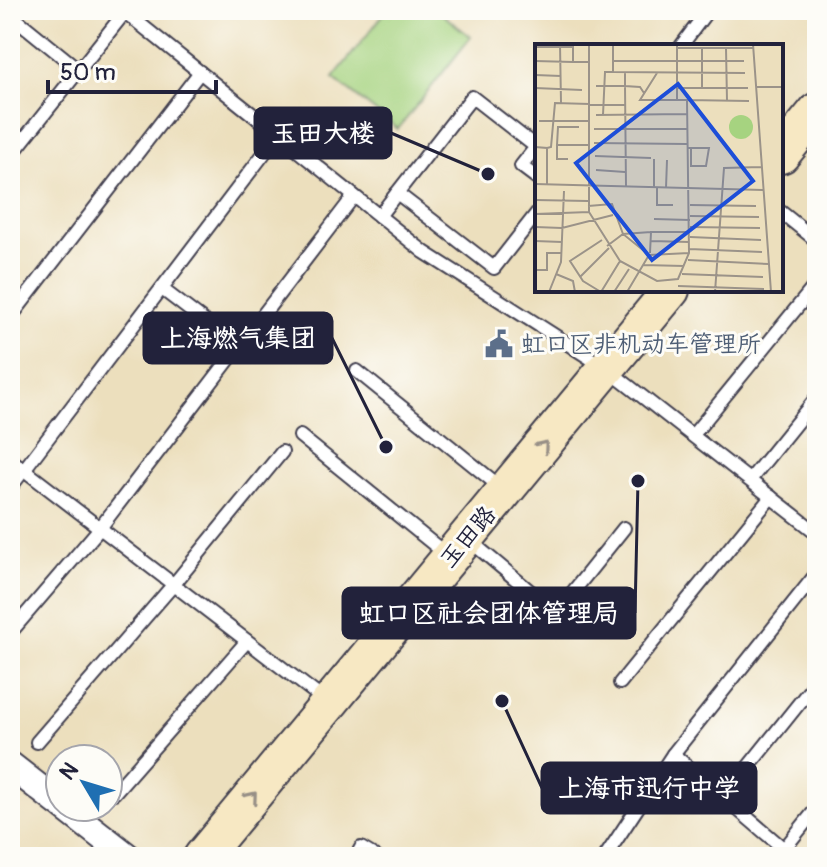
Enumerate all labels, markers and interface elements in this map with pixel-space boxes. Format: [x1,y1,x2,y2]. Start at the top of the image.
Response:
scale bar [48,44,216,94]
inset map [535,44,783,292]
text: 50 m [60,58,116,87]
callout: 玉田大楼 [255,108,391,158]
text: 玉田大楼 [271,118,375,150]
callout: 上海燃气集团 [144,313,332,363]
text: 上海燃气集团 [160,323,316,355]
public building icon: 虹口区非机动车管理所 [484,329,514,359]
place label: 虹口区非机动车管理所 [521,330,761,359]
one-way arrow [533,441,548,456]
street label: 玉田路 [434,500,502,574]
callout: 虹口区社会团体管理局 [343,588,635,638]
text: 虹口区社会团体管理局 [359,598,619,630]
north arrow [44,743,124,823]
text: N [53,757,85,786]
callout: 上海市迅行中学 [542,763,756,813]
text: 上海市迅行中学 [558,773,740,805]
one-way arrow [242,791,256,806]

